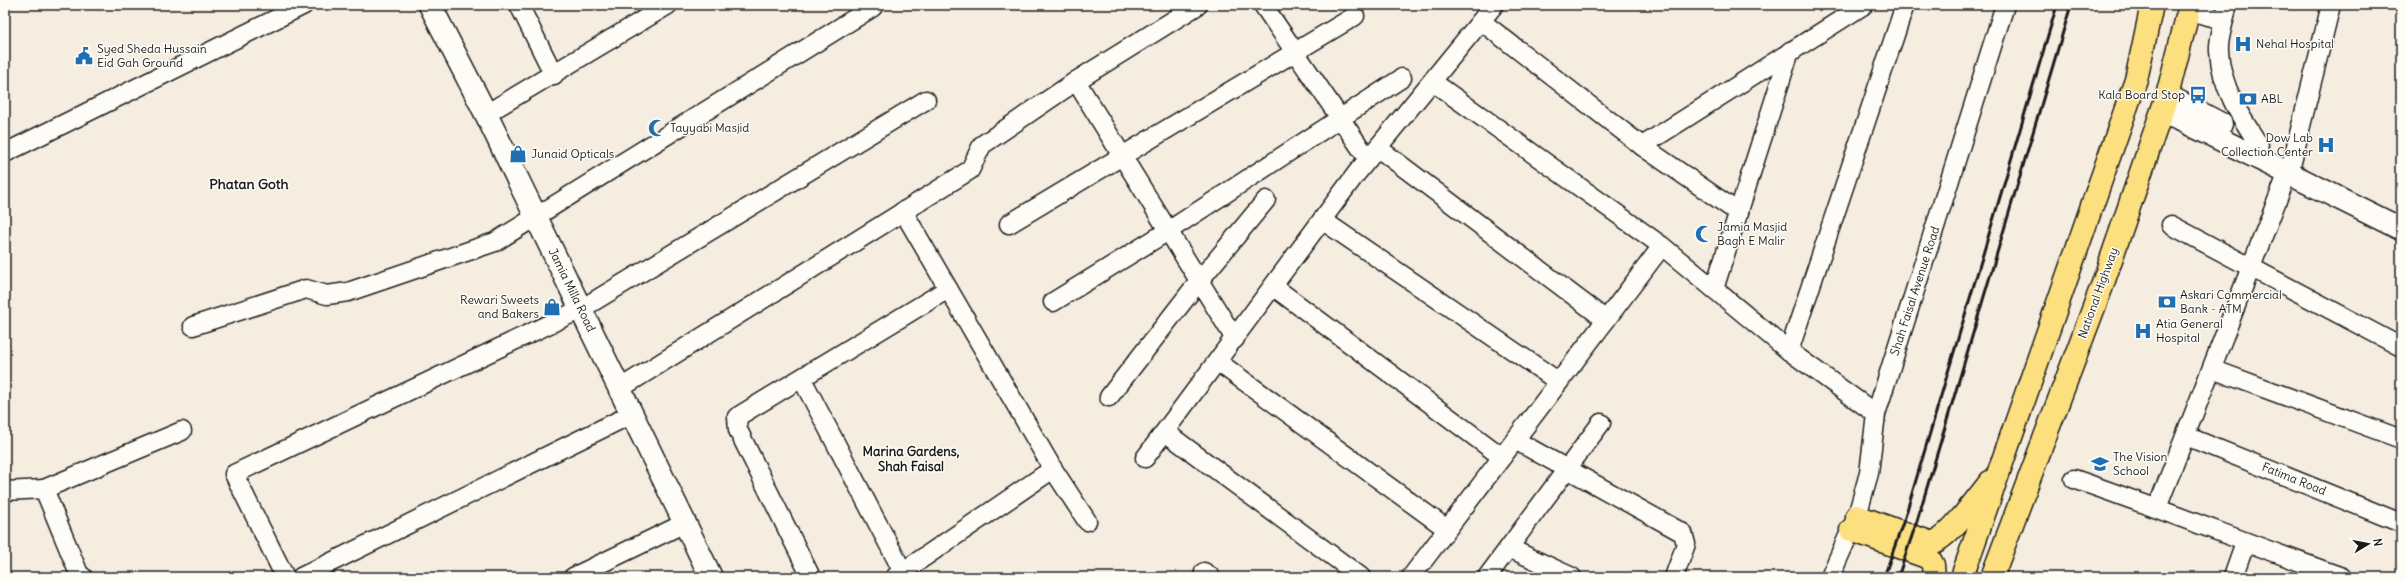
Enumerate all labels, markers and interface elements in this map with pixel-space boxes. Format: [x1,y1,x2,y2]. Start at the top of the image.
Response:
hospital icon: Nehal Hospital [2233,34,2253,54]
place label: Nehal Hospital [2256,36,2334,51]
place label: Syed Sheda Hussain Eid Gah Ground [97,41,207,70]
public building icon: Syed Sheda Hussain Eid Gah Ground [74,46,94,66]
bus stop icon: Kala Board Stop [2188,85,2208,105]
place label: Kala Board Stop [2098,87,2185,102]
bank icon: ABL [2238,89,2258,109]
place label: ABL [2261,91,2284,106]
mosque icon: Tayyabi Masjid [647,118,667,138]
place label: Tayyabi Masjid [670,120,749,135]
place label: Dow Lab Collection Center [2221,130,2313,159]
hospital icon: Dow Lab Collection Center [2316,135,2336,155]
shop icon: Junaid Opticals [508,144,528,164]
place label: Junaid Opticals [531,146,614,161]
district label: Phatan Goth [209,175,289,193]
place label: Jamia Masjid Bagh E Malir [1717,219,1787,248]
mosque icon: Jamia Masjid Bagh E Malir [1694,224,1714,244]
street label: Shah Faisal Avenue Road [1887,224,1943,357]
street label: Jamia Milla Road [546,245,599,334]
street label: National Highway [2074,245,2121,340]
place label: Askari Commercial Bank - ATM [2180,287,2282,316]
place label: Rewari Sweets and Bakers [460,292,539,321]
bank icon: Askari Commercial Bank - ATM [2157,292,2177,312]
shop icon: Rewari Sweets and Bakers [542,297,562,317]
place label: Atia General Hospital [2156,316,2223,345]
hospital icon: Atia General Hospital [2133,321,2153,341]
district label: Marina Gardens, Shah Faisal [863,443,960,475]
place label: The Vision School [2113,449,2168,478]
school or university icon: The Vision School [2090,454,2110,474]
street label: Fatima Road [2260,459,2329,498]
north arrow [2348,524,2388,564]
text: N [2370,537,2385,547]

